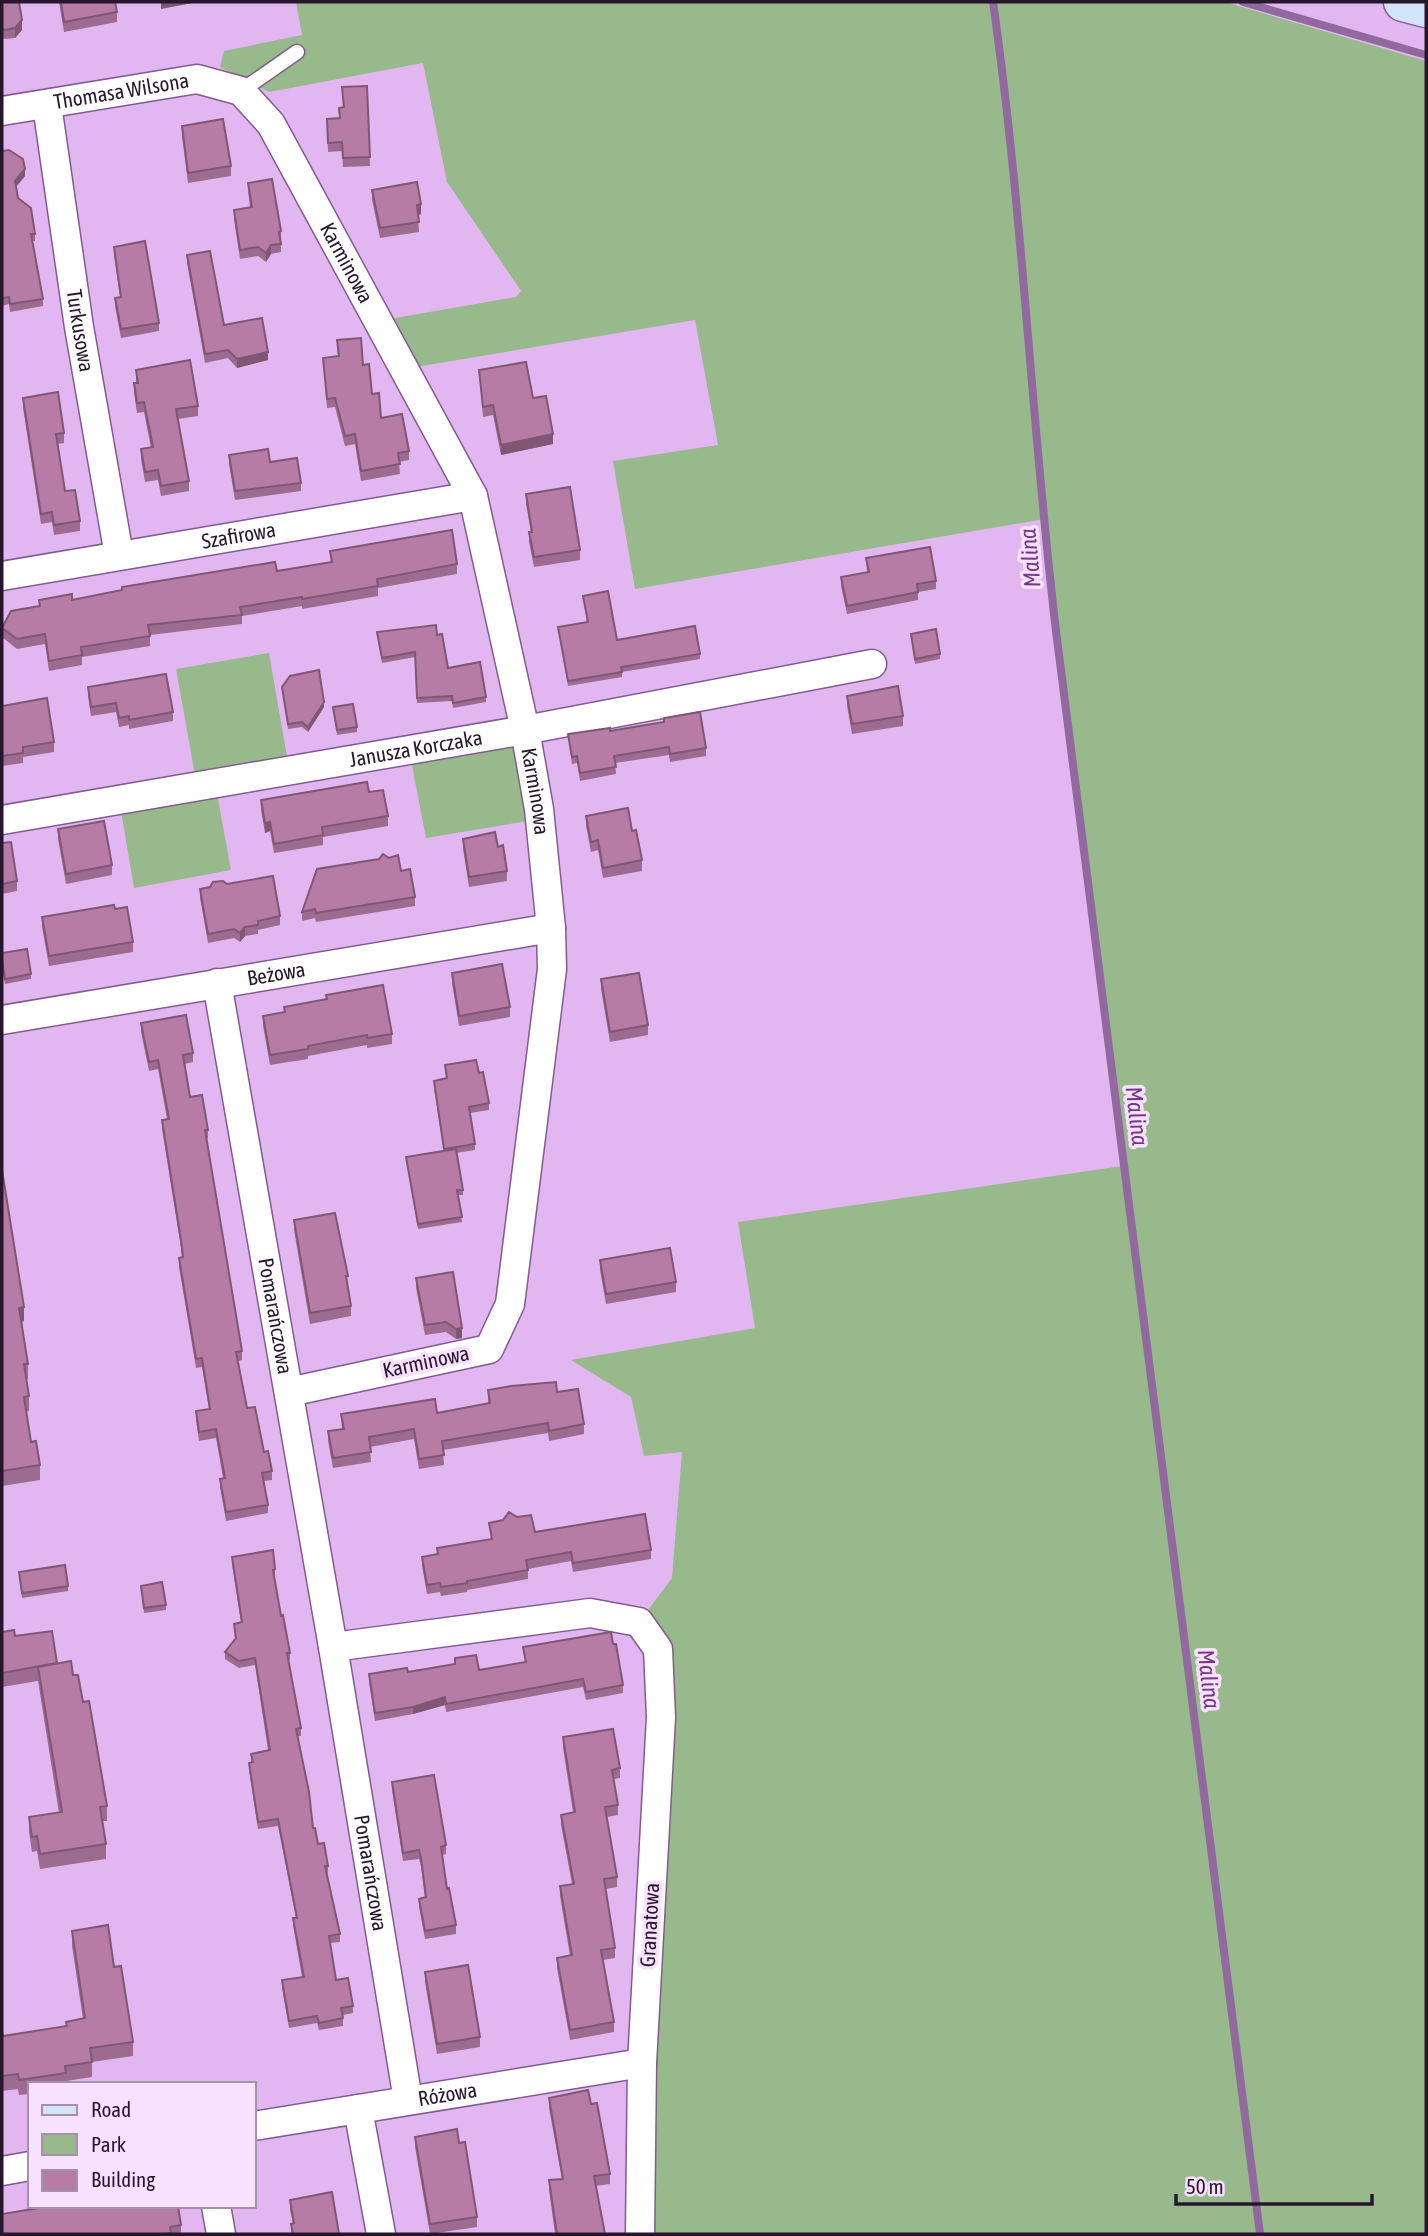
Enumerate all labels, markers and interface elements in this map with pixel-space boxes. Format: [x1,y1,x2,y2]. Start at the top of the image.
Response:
street label: Thomasa Wilsona [52,68,191,113]
street label: Karminowa [316,218,379,307]
street label: Turkusowa [63,288,100,373]
street label: Szafirowa [200,517,277,553]
water label: Malina [1014,527,1046,589]
street label: Janusza Korczaka [347,725,484,771]
street label: Karminowa [517,746,555,836]
street label: Beżowa [245,956,307,990]
water label: Malina [1120,1085,1154,1147]
street label: Pomarańczowa [254,1256,298,1376]
street label: Karminowa [380,1340,471,1382]
water label: Malina [1192,1648,1226,1710]
street label: Pomarańczowa [350,1813,393,1933]
street label: Granatowa [635,1882,663,1968]
street label: Różowa [416,2077,478,2110]
legend [28,2082,256,2208]
text: Road [91,2097,131,2121]
text: Park [91,2132,126,2156]
scale bar [1176,2162,1372,2206]
text: Building [91,2167,155,2191]
text: 50 m [1186,2174,1224,2198]

